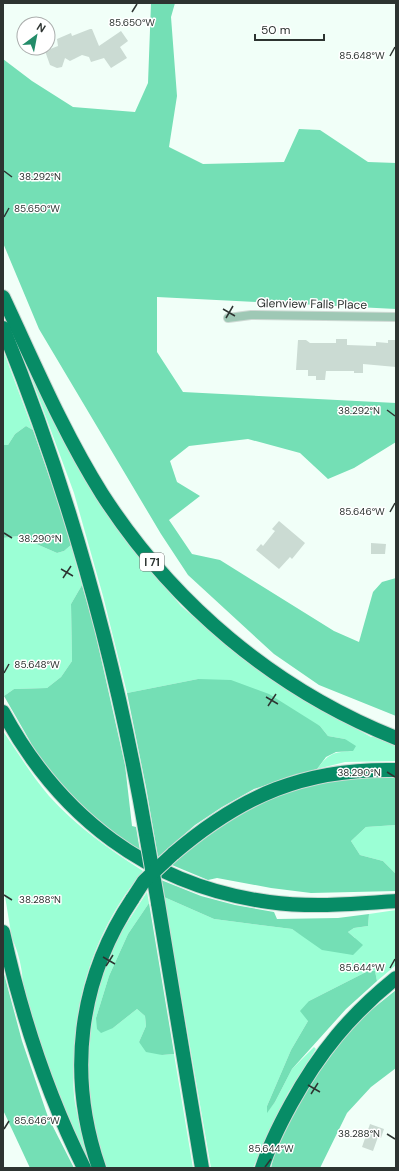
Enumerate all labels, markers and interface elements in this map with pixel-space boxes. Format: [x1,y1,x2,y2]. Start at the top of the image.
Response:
north arrow [16,16,56,56]
text: 85.650°W [109,16,155,29]
scale bar [255,16,324,42]
text: N [34,19,48,36]
text: 50 m [261,22,290,38]
text: 85.648°W [339,49,385,62]
text: 38.292°N [19,170,61,183]
text: 85.650°W [14,202,60,215]
street label: Glenview Falls Place [257,295,368,313]
text: 38.292°N [338,404,380,417]
text: 85.646°W [339,505,385,518]
text: 38.290°N [18,532,62,545]
road number: I 71 [140,553,164,571]
text: 85.648°W [14,658,60,671]
text: 38.290°N [337,766,381,779]
text: 38.288°N [19,893,61,906]
text: 85.644°W [339,961,385,974]
text: 85.646°W [14,1114,60,1127]
text: 38.288°N [338,1127,380,1140]
text: 85.644°W [248,1142,294,1155]

